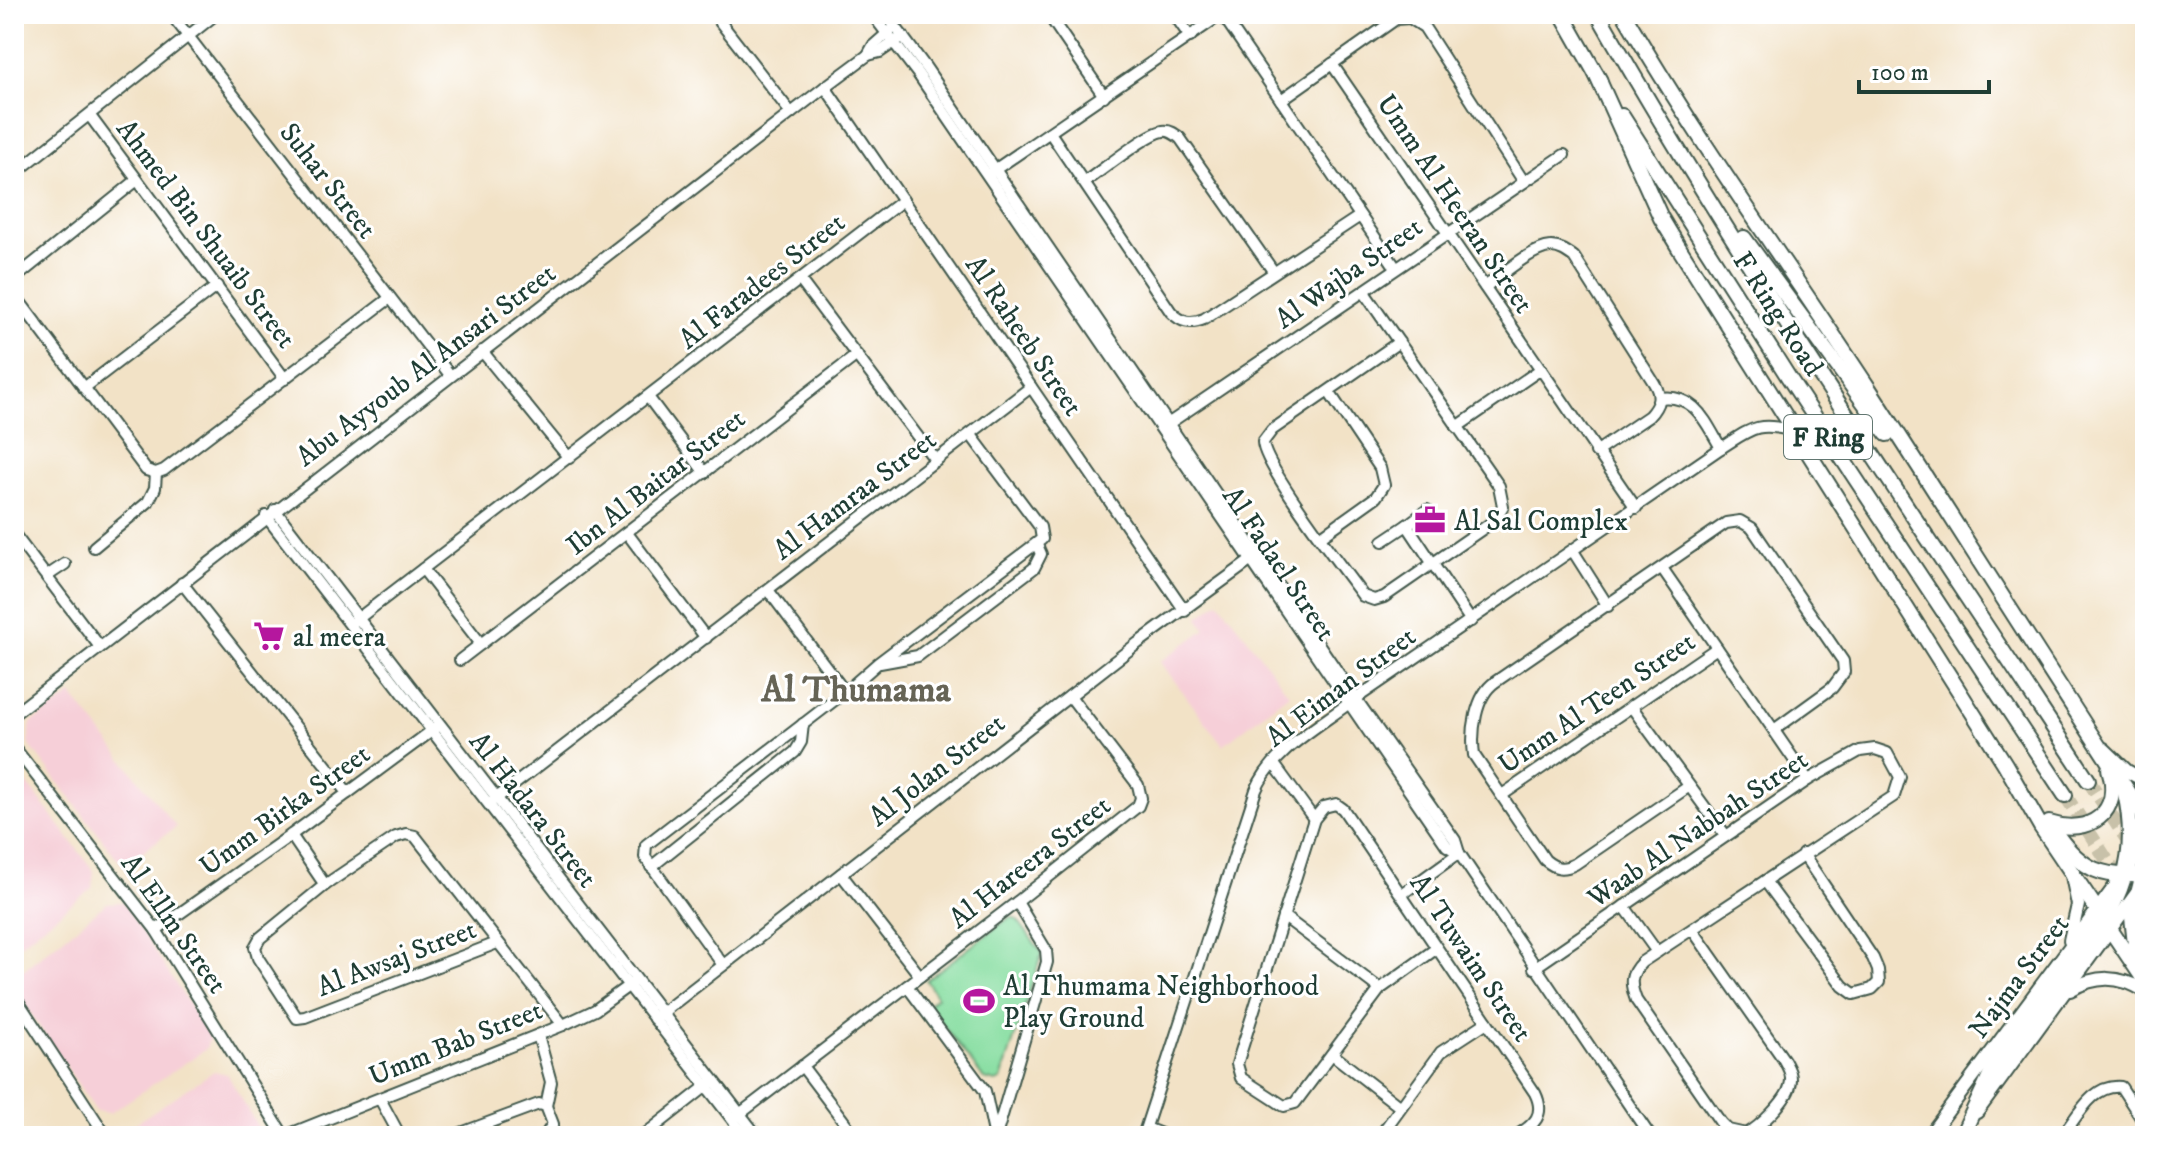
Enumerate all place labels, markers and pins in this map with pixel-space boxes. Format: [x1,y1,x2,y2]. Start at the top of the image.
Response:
office icon: Al Sal Complex [1413,503,1447,537]
place label: Al Sal Complex [1454,504,1628,539]
supermarket icon: al meera [252,619,286,653]
place label: al meera [293,620,386,655]
place label: Al Thumama Neighborhood Play Ground [1003,969,1319,1036]
sports icon: Al Thumama Neighborhood Play Ground [962,984,996,1018]

